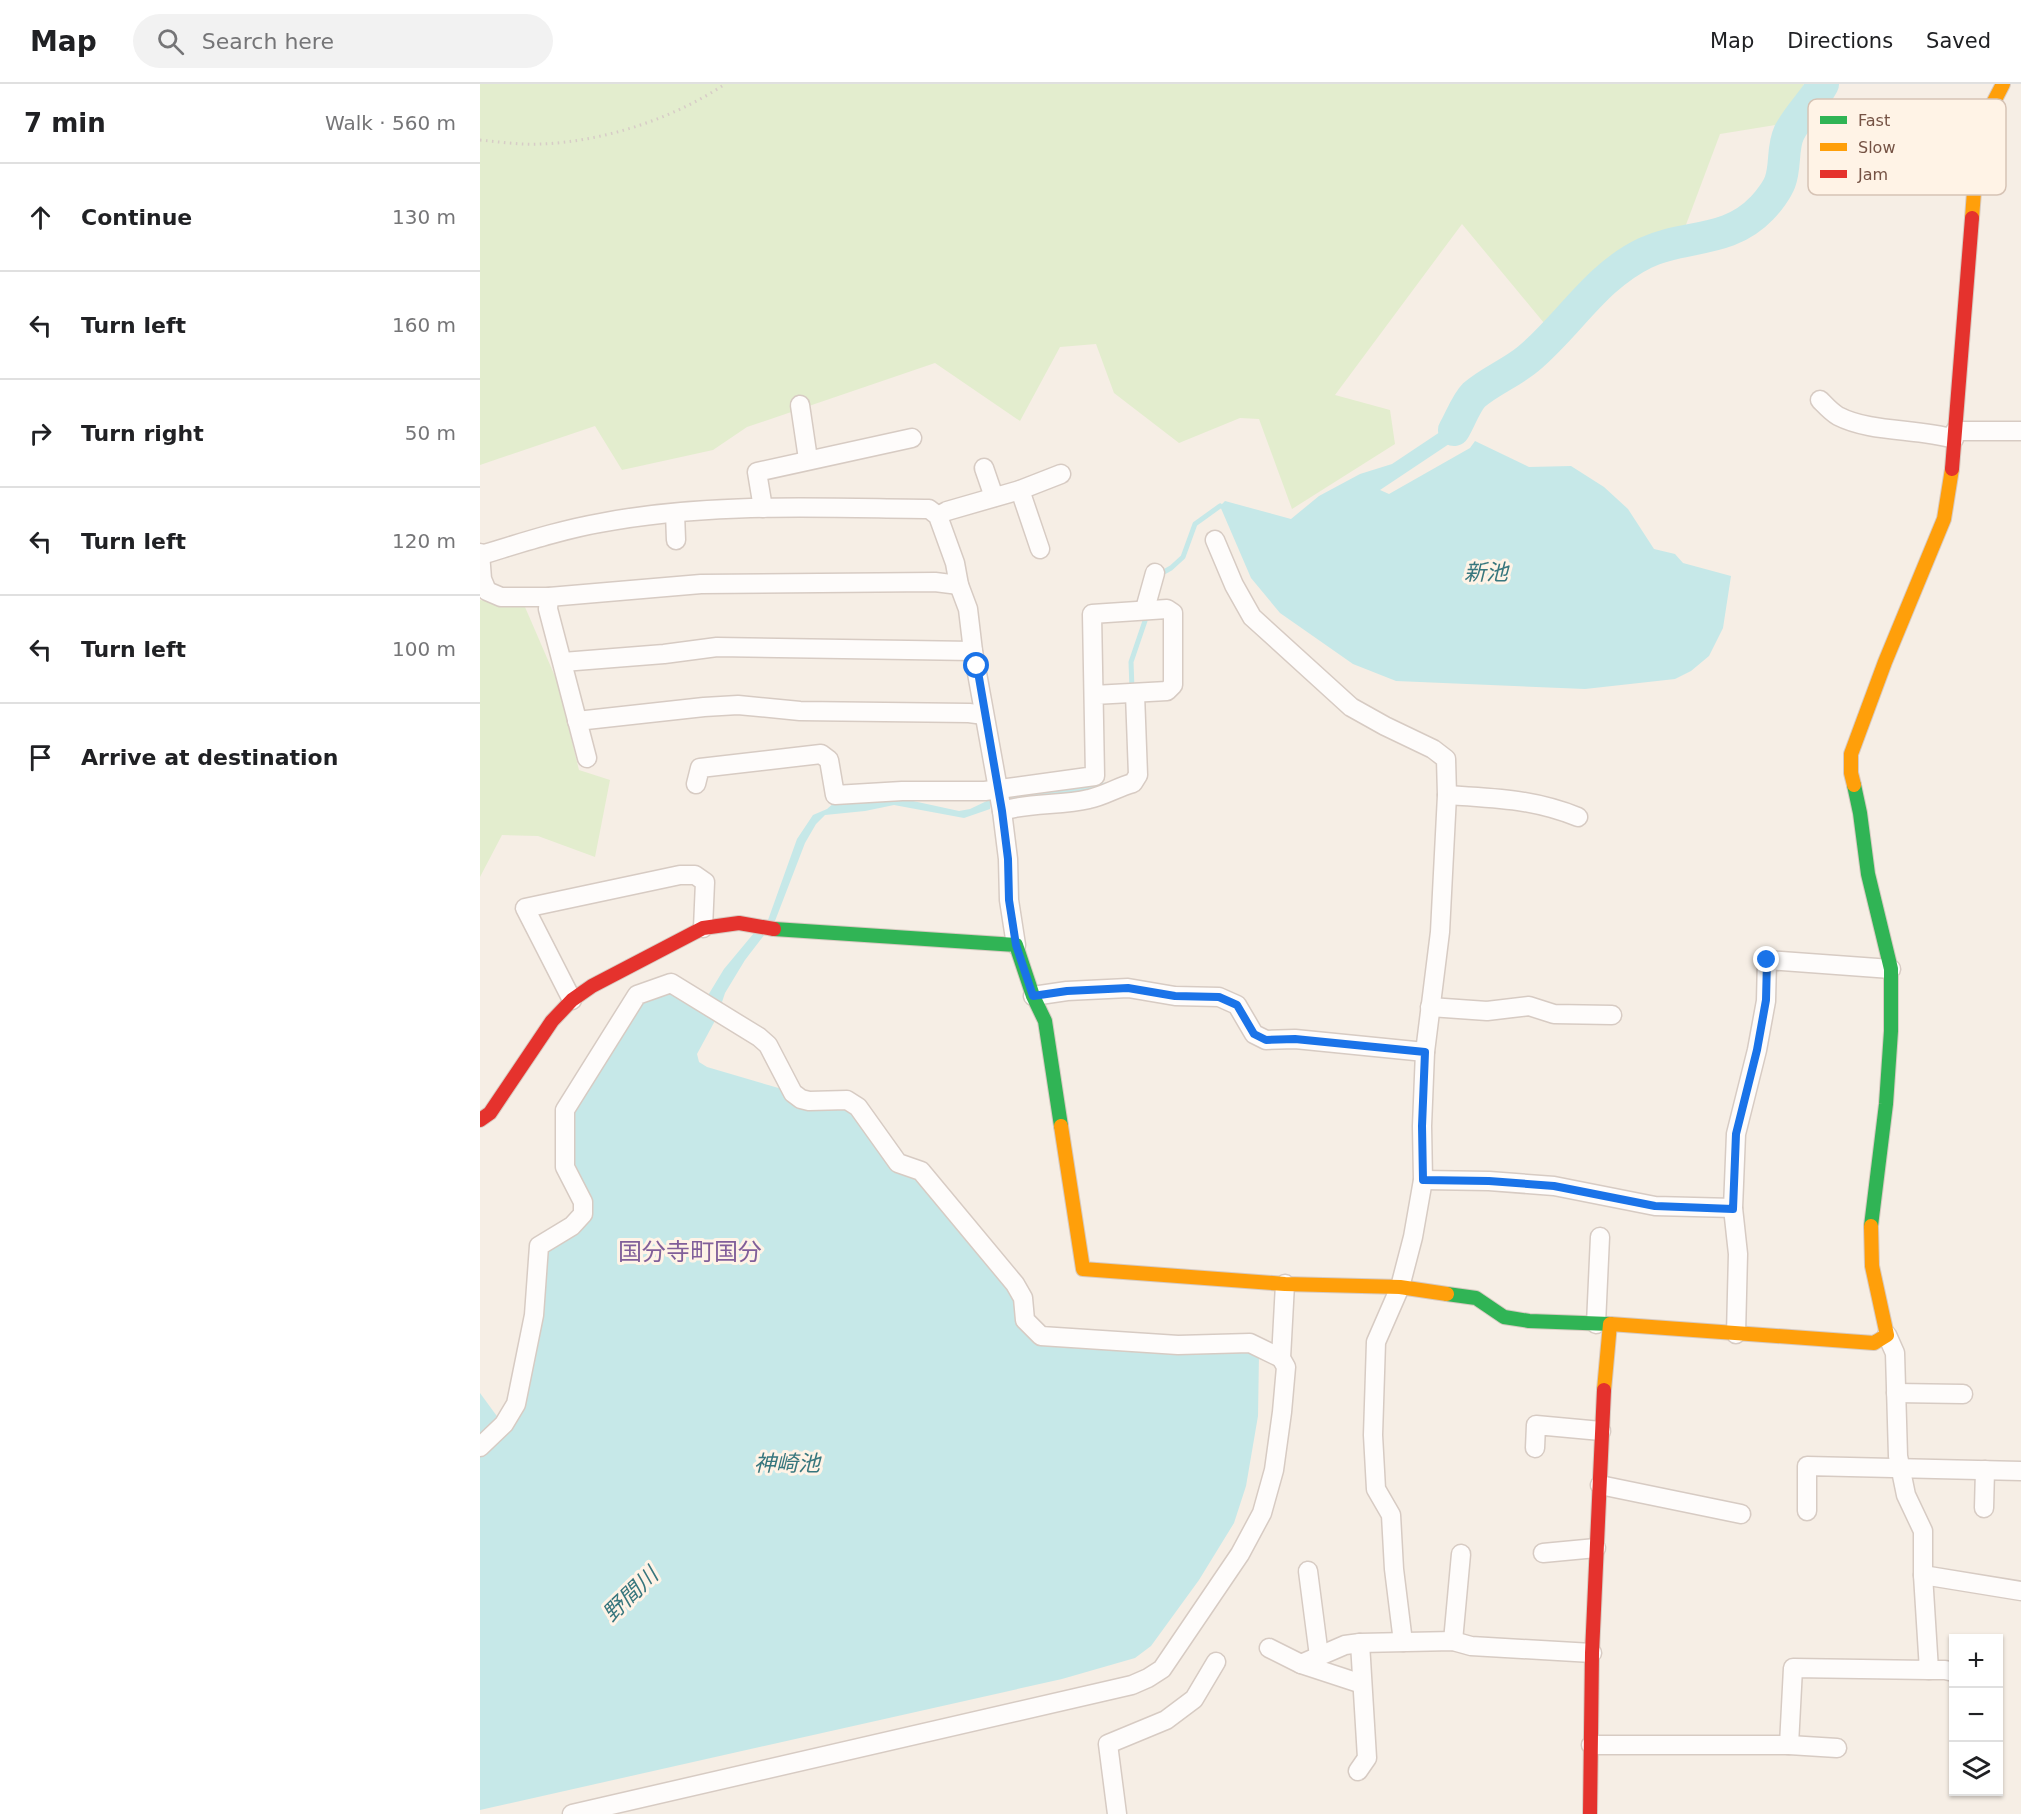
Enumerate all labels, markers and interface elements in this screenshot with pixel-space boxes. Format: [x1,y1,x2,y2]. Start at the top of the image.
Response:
search box [133,14,553,68]
text: Map [30,25,97,58]
icon: search [154,25,187,58]
text: Search here [202,29,334,54]
text: Map [1710,29,1754,53]
text: Directions [1787,29,1893,53]
text: Saved [1926,29,1991,53]
legend [1808,99,2006,195]
text: 7 min [24,108,106,138]
text: Walk · 560 m [325,111,456,135]
text: Fast [1858,111,1890,130]
text: Slow [1858,138,1895,157]
text: Jam [1857,165,1888,184]
icon: ahead [24,201,57,234]
text: Continue [81,205,192,230]
text: 130 m [392,205,456,229]
icon: left [24,309,57,342]
text: Turn left [81,313,186,338]
text: 160 m [392,313,456,337]
icon: right [24,417,57,450]
text: Turn right [81,421,204,446]
text: 50 m [405,421,456,445]
icon: left [24,525,57,558]
text: Turn left [81,529,186,554]
text: 120 m [392,529,456,553]
water label: 新池 [1464,560,1510,585]
icon: left [24,633,57,666]
text: Turn left [81,637,186,662]
text: 100 m [392,637,456,661]
route start [963,652,989,678]
icon: arrive [24,741,57,774]
text: Arrive at destination [81,745,338,770]
route end [1753,946,1779,972]
district label: 国分寺町国分 [618,1238,762,1266]
water label: 神崎池 [754,1451,822,1476]
water label: 野間川 [598,1561,664,1626]
map controls [1949,1634,2003,1796]
button: + [1949,1634,2003,1688]
button: − [1949,1688,2003,1742]
button: layers [1949,1742,2003,1796]

